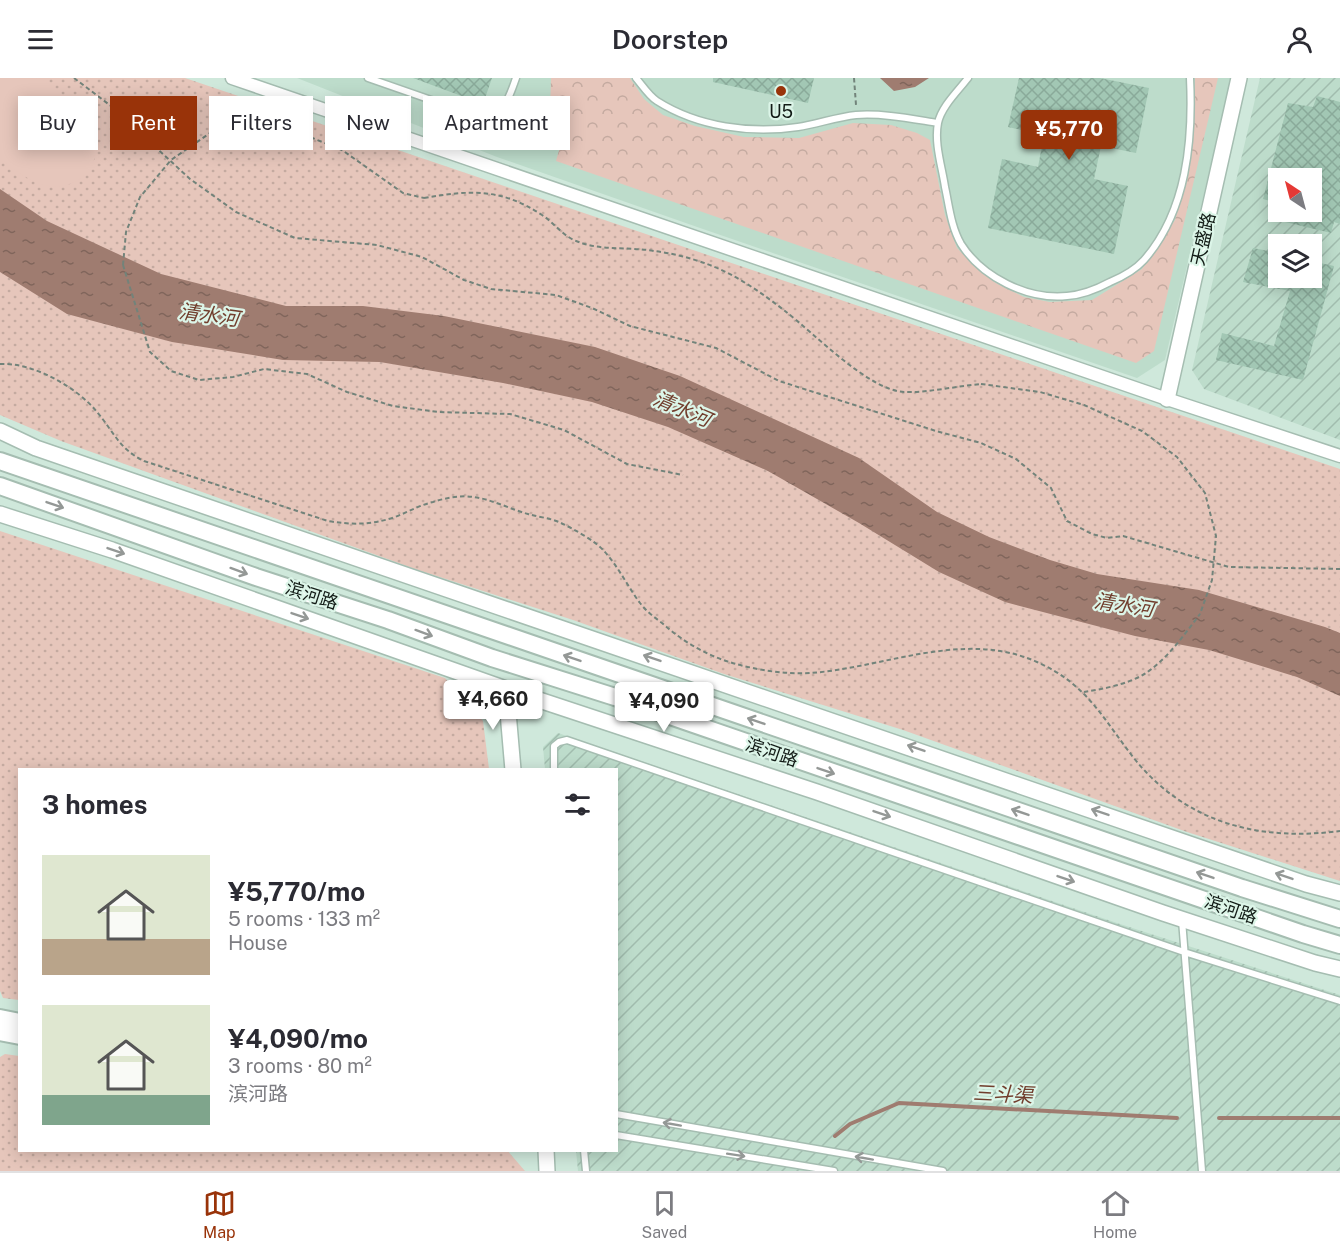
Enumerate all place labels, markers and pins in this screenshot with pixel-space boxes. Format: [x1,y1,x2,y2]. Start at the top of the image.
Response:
marker: U5 [774,84,788,98]
place label: U5 [769,101,793,122]
pin: ¥5,770 [1020,110,1118,161]
pin: ¥4,660 [444,680,542,731]
pin: ¥4,090 [615,682,713,733]

